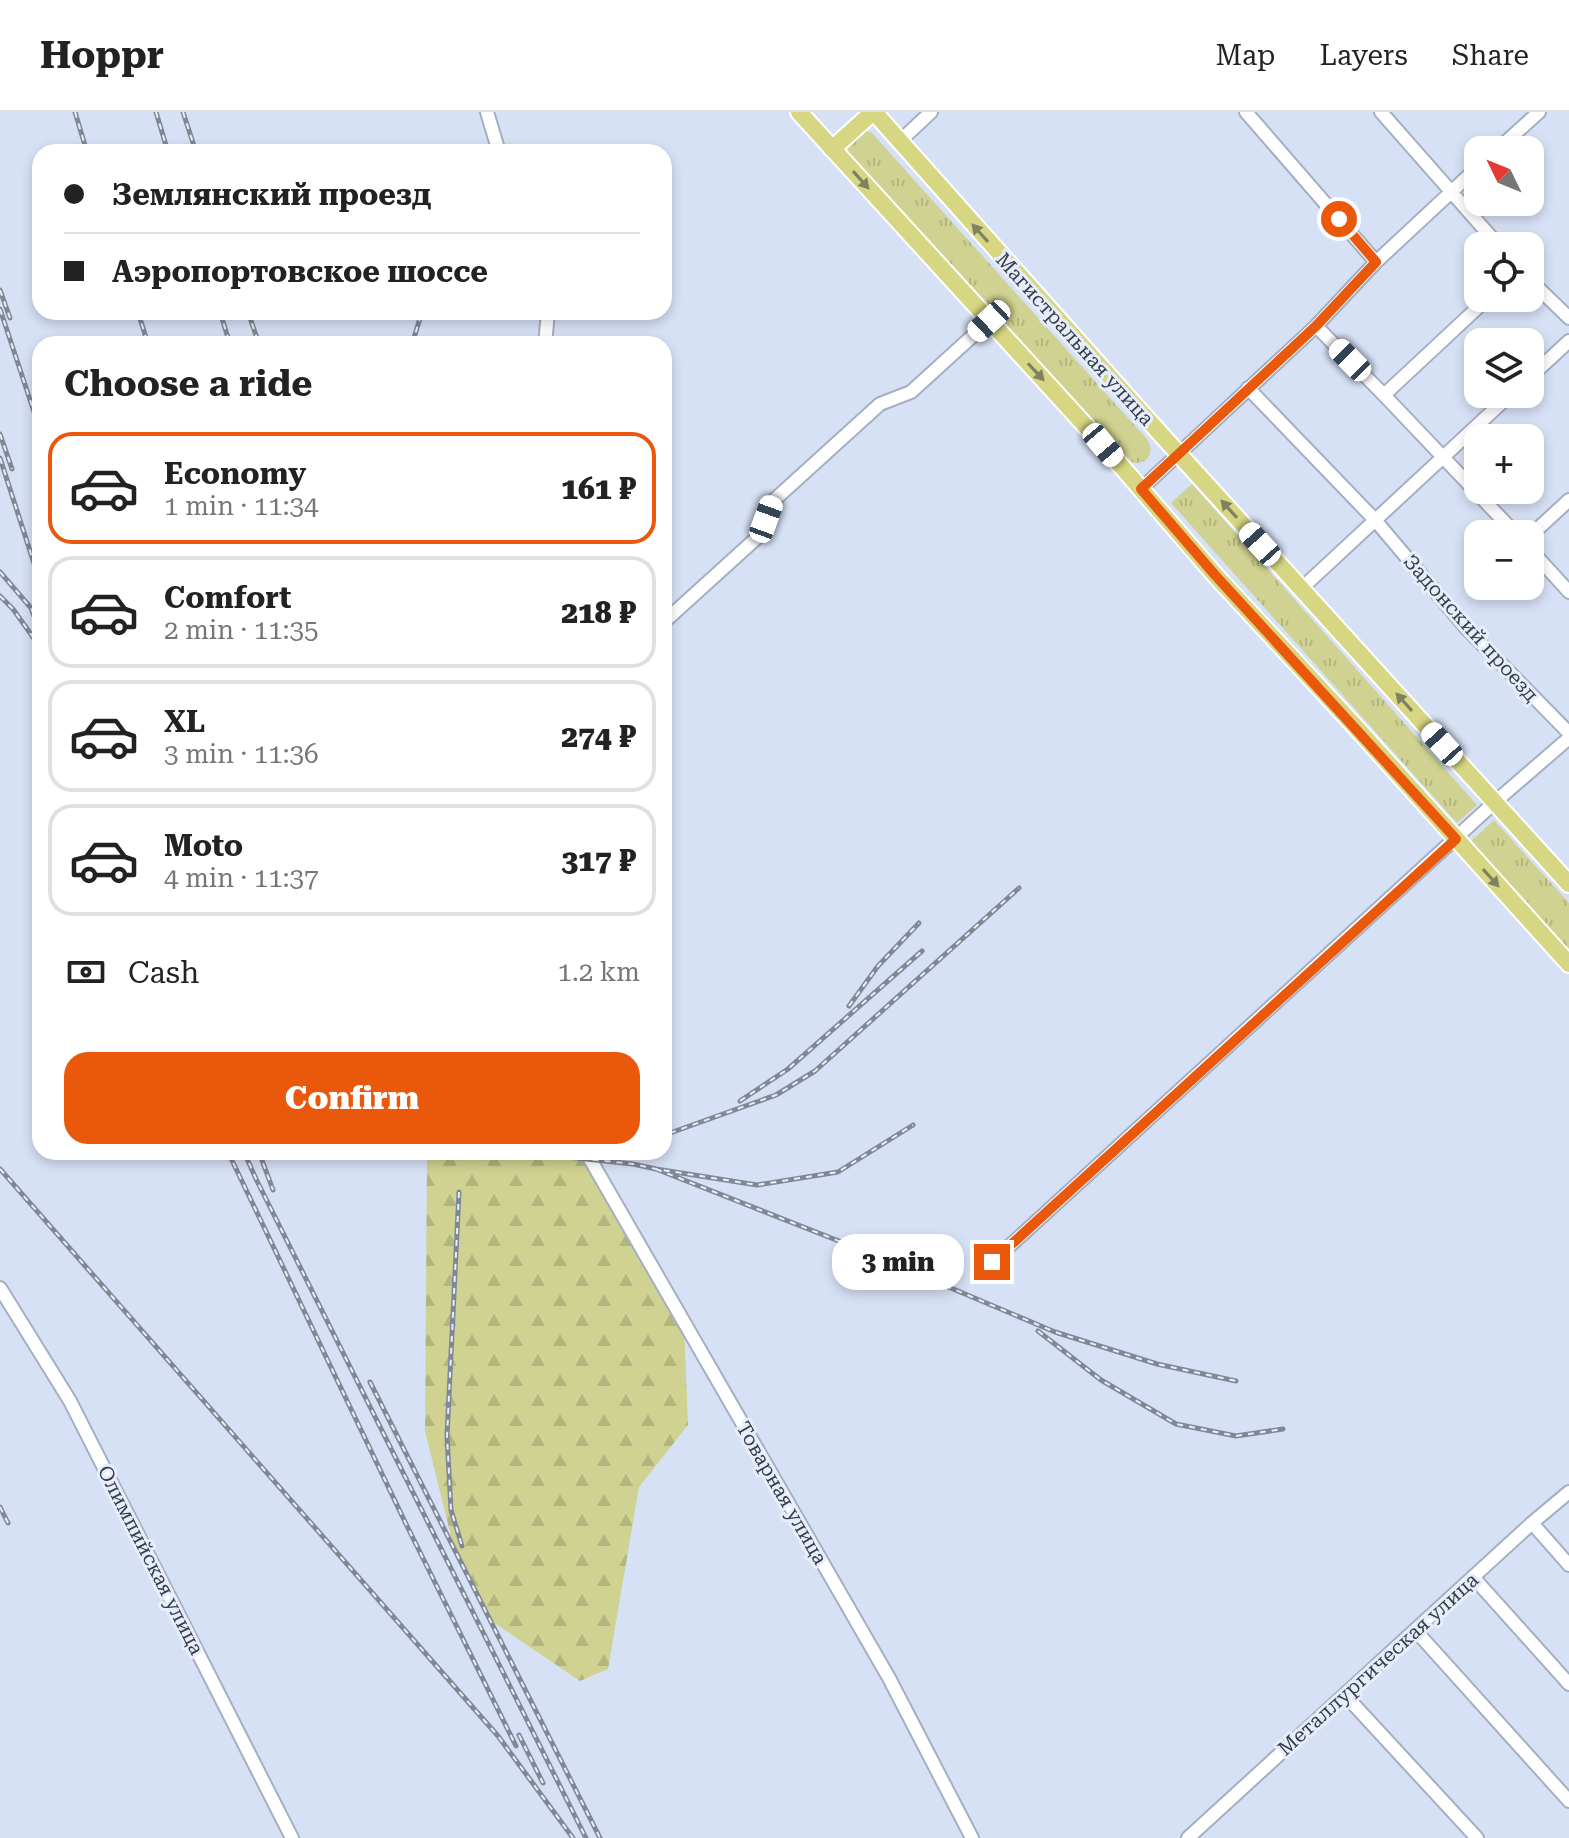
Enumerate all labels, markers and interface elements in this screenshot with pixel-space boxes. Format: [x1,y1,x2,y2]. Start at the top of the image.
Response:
text: Hoppr [40,33,164,77]
text: Map [1216,39,1275,72]
text: Layers [1319,39,1408,72]
text: Share [1452,39,1529,72]
north arrow [1464,136,1544,216]
map controls [1464,136,1544,600]
one-way arrow [851,171,869,190]
text: Землянский проезд [112,177,431,212]
route start [1321,201,1357,237]
one-way arrow [972,223,990,242]
button: locate [1464,232,1544,312]
street label: Магистральная улица [991,248,1159,431]
text: Аэропортовское шоссе [112,254,488,289]
car [963,296,1015,346]
button: layers [1464,328,1544,408]
car [1325,335,1375,385]
text: Choose a ride [64,363,312,405]
one-way arrow [1027,363,1045,382]
car [1078,419,1128,471]
button: + [1464,424,1544,504]
icon: car [68,452,140,524]
text: Economy [164,456,306,491]
text: 161 ₽ [561,471,636,506]
text: 1 min · 11:34 [164,491,319,521]
car [747,492,785,546]
one-way arrow [1221,500,1238,520]
car [1235,518,1285,570]
button: − [1464,520,1544,600]
street label: Задонский проезд [1399,549,1544,707]
icon: car [68,576,140,648]
text: Comfort [164,580,291,615]
text: 218 ₽ [561,595,636,630]
text: 2 min · 11:35 [164,615,319,645]
one-way arrow [1395,693,1413,712]
icon: car [68,700,140,772]
text: XL [164,704,205,739]
car [1417,718,1467,770]
text: 274 ₽ [561,719,636,754]
text: 3 min · 11:36 [164,739,319,769]
icon: car [68,824,140,896]
text: Moto [164,828,243,863]
text: 317 ₽ [561,843,636,878]
text: 4 min · 11:37 [164,863,319,893]
one-way arrow [1482,867,1499,887]
icon: cash [64,950,108,994]
text: Cash [128,955,199,990]
text: 1.2 km [557,957,640,987]
button: Confirm [64,1052,640,1144]
callout: 3 min [832,1234,964,1290]
route end [974,1244,1010,1280]
text: 3 min [861,1247,935,1277]
street label: Товарная улица [731,1417,833,1569]
street label: Олимпийская улица [93,1461,209,1659]
street label: Металлургическая улица [1273,1568,1483,1760]

